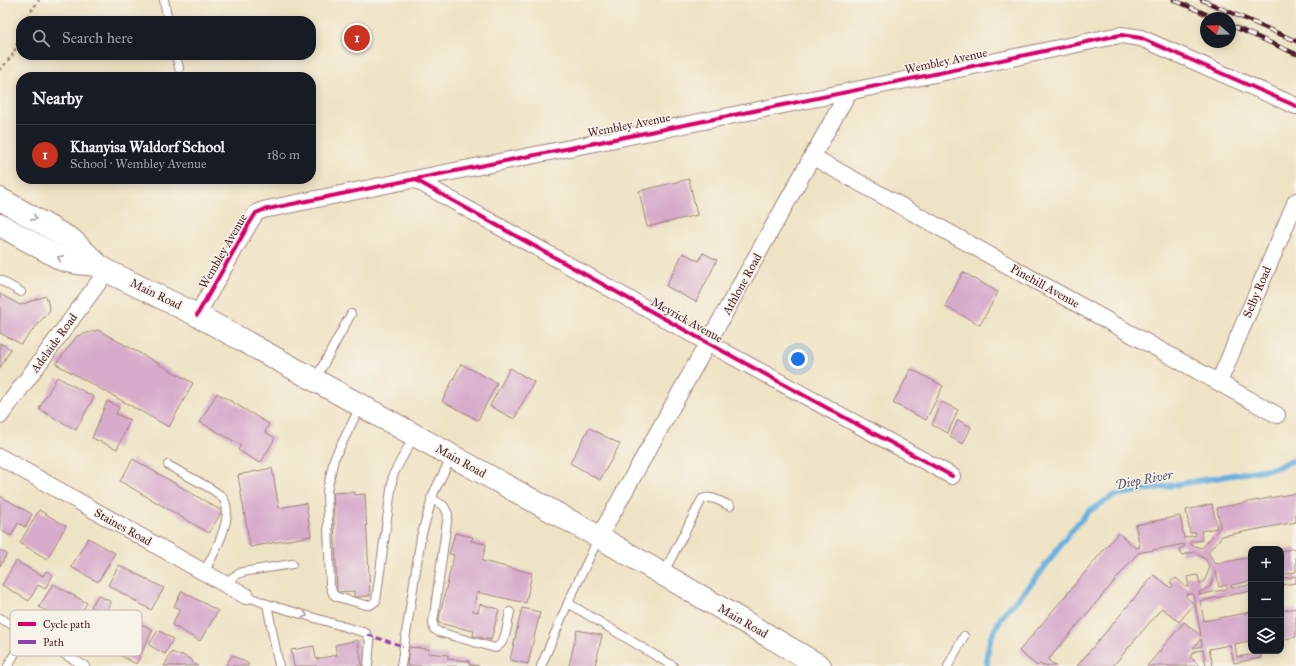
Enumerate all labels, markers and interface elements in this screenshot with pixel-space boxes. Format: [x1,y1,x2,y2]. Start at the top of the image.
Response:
north arrow [1200,12,1236,48]
search box [16,16,316,60]
pin: 1 [344,23,370,53]
icon: search [30,27,52,49]
text: Search here [62,29,133,47]
street label: Wembley Avenue [903,45,989,77]
text: Nearby [32,88,83,109]
street label: Wembley Avenue [586,110,672,140]
text: Khanyisa Waldorf School [70,138,225,156]
text: 1 [42,147,48,163]
text: 180 m [267,147,300,163]
text: School · Wembley Avenue [70,156,206,172]
street label: Wembley Avenue [196,211,250,291]
one-way arrow [30,213,37,220]
street label: Athlone Road [719,251,765,318]
one-way arrow [56,255,64,263]
street label: Pinehill Avenue [1008,261,1082,311]
street label: Selby Road [1240,264,1274,320]
street label: Main Road [128,276,184,312]
street label: Meyrick Avenue [649,295,725,345]
street label: Adelaide Road [27,311,80,376]
your location [788,349,808,369]
street label: Main Road [433,441,489,481]
water label: Diep River [1114,466,1175,493]
street label: Staines Road [92,505,154,549]
map controls [1248,546,1284,654]
button: + [1248,546,1284,582]
button: − [1248,582,1284,618]
street label: Main Road [716,601,770,641]
legend [10,610,142,656]
one-way arrow [301,610,308,619]
text: Cycle path [43,618,90,631]
button: layers [1248,618,1284,654]
text: Path [43,636,64,649]

